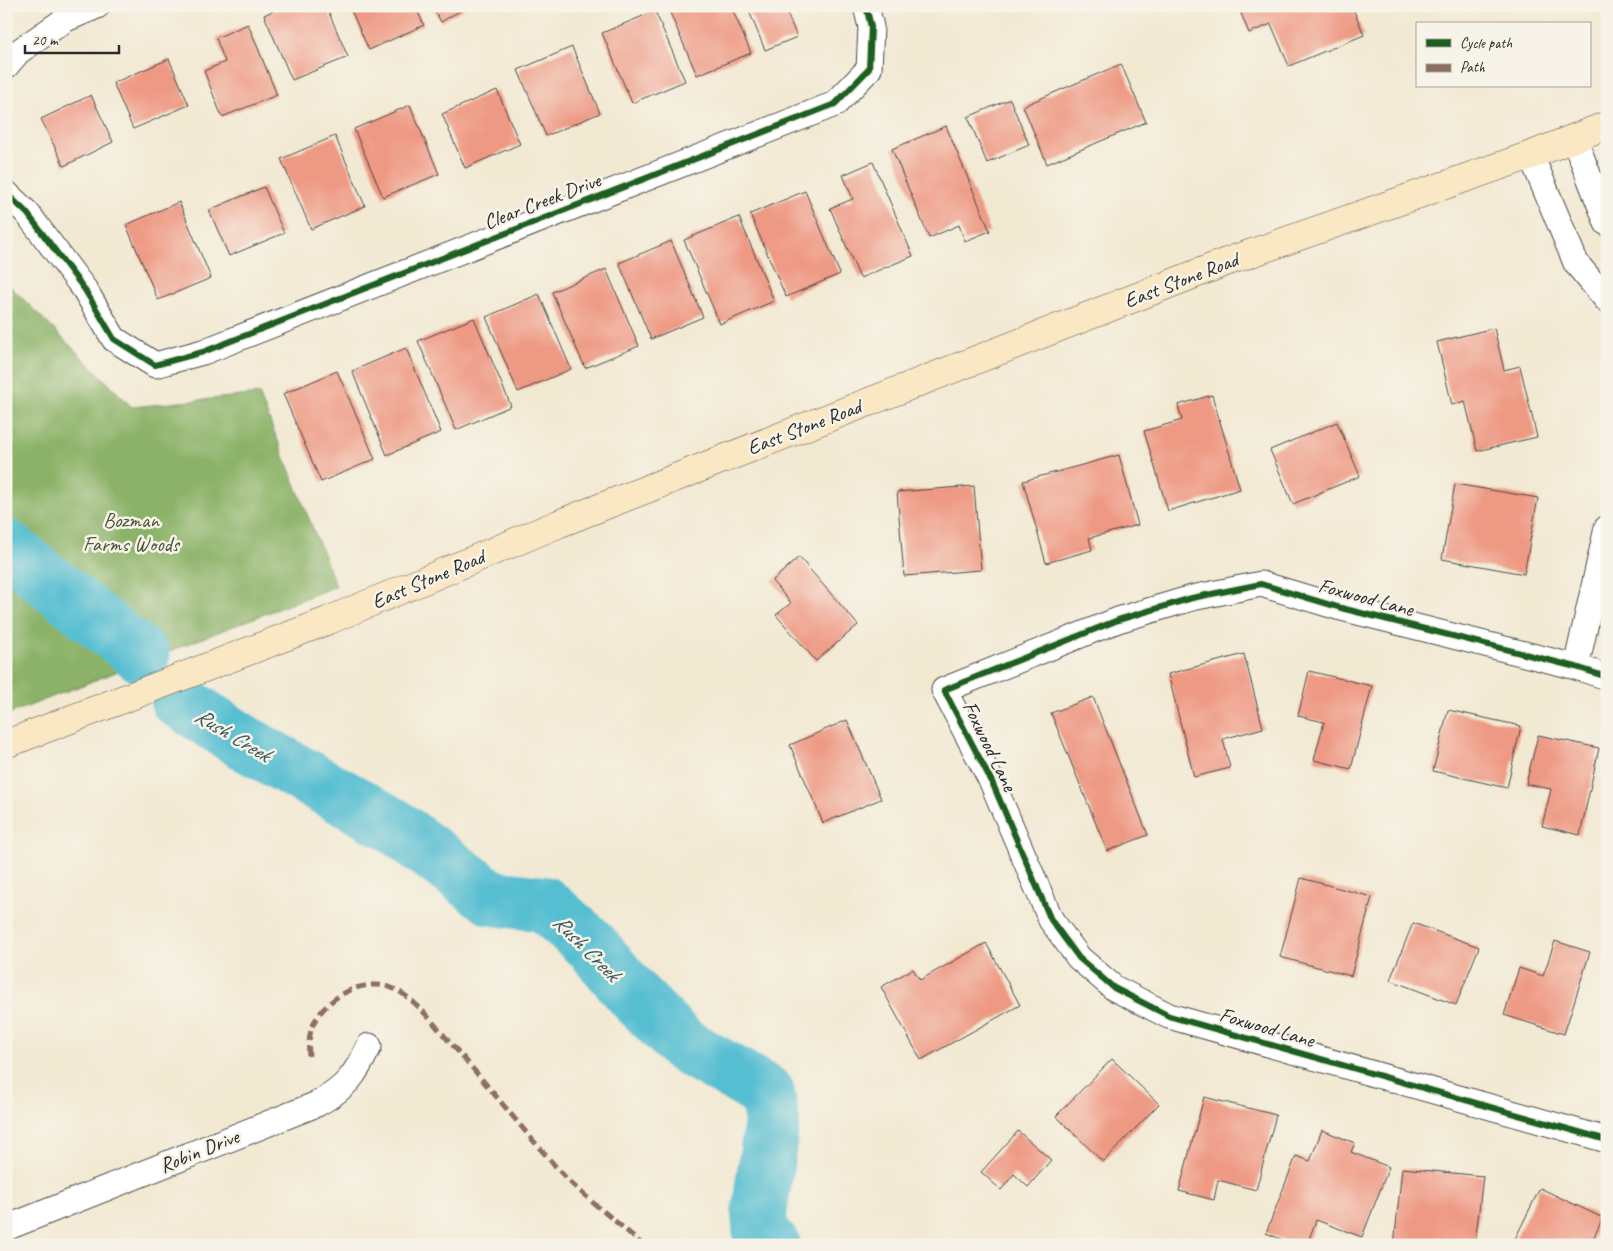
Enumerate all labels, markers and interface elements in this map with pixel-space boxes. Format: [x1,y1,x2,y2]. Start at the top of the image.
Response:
scale bar [25,22,119,54]
legend [1416,22,1590,88]
text: 20 m [32,31,59,50]
text: Cycle path [1460,34,1512,53]
text: Path [1460,58,1486,77]
street label: Clear Creek Drive [480,166,605,235]
street label: East Stone Road [1120,245,1245,314]
street label: East Stone Road [743,392,868,461]
park label: Bozman Farms Woods [83,507,181,557]
street label: East Stone Road [368,542,492,614]
street label: Foxwood Lane [1316,572,1417,622]
street label: Foxwood Lane [957,697,1023,796]
water label: Rush Creek [190,701,279,770]
water label: Rush Creek [547,908,628,990]
street label: Foxwood Lane [1217,1001,1318,1053]
street label: Robin Drive [155,1122,245,1179]

